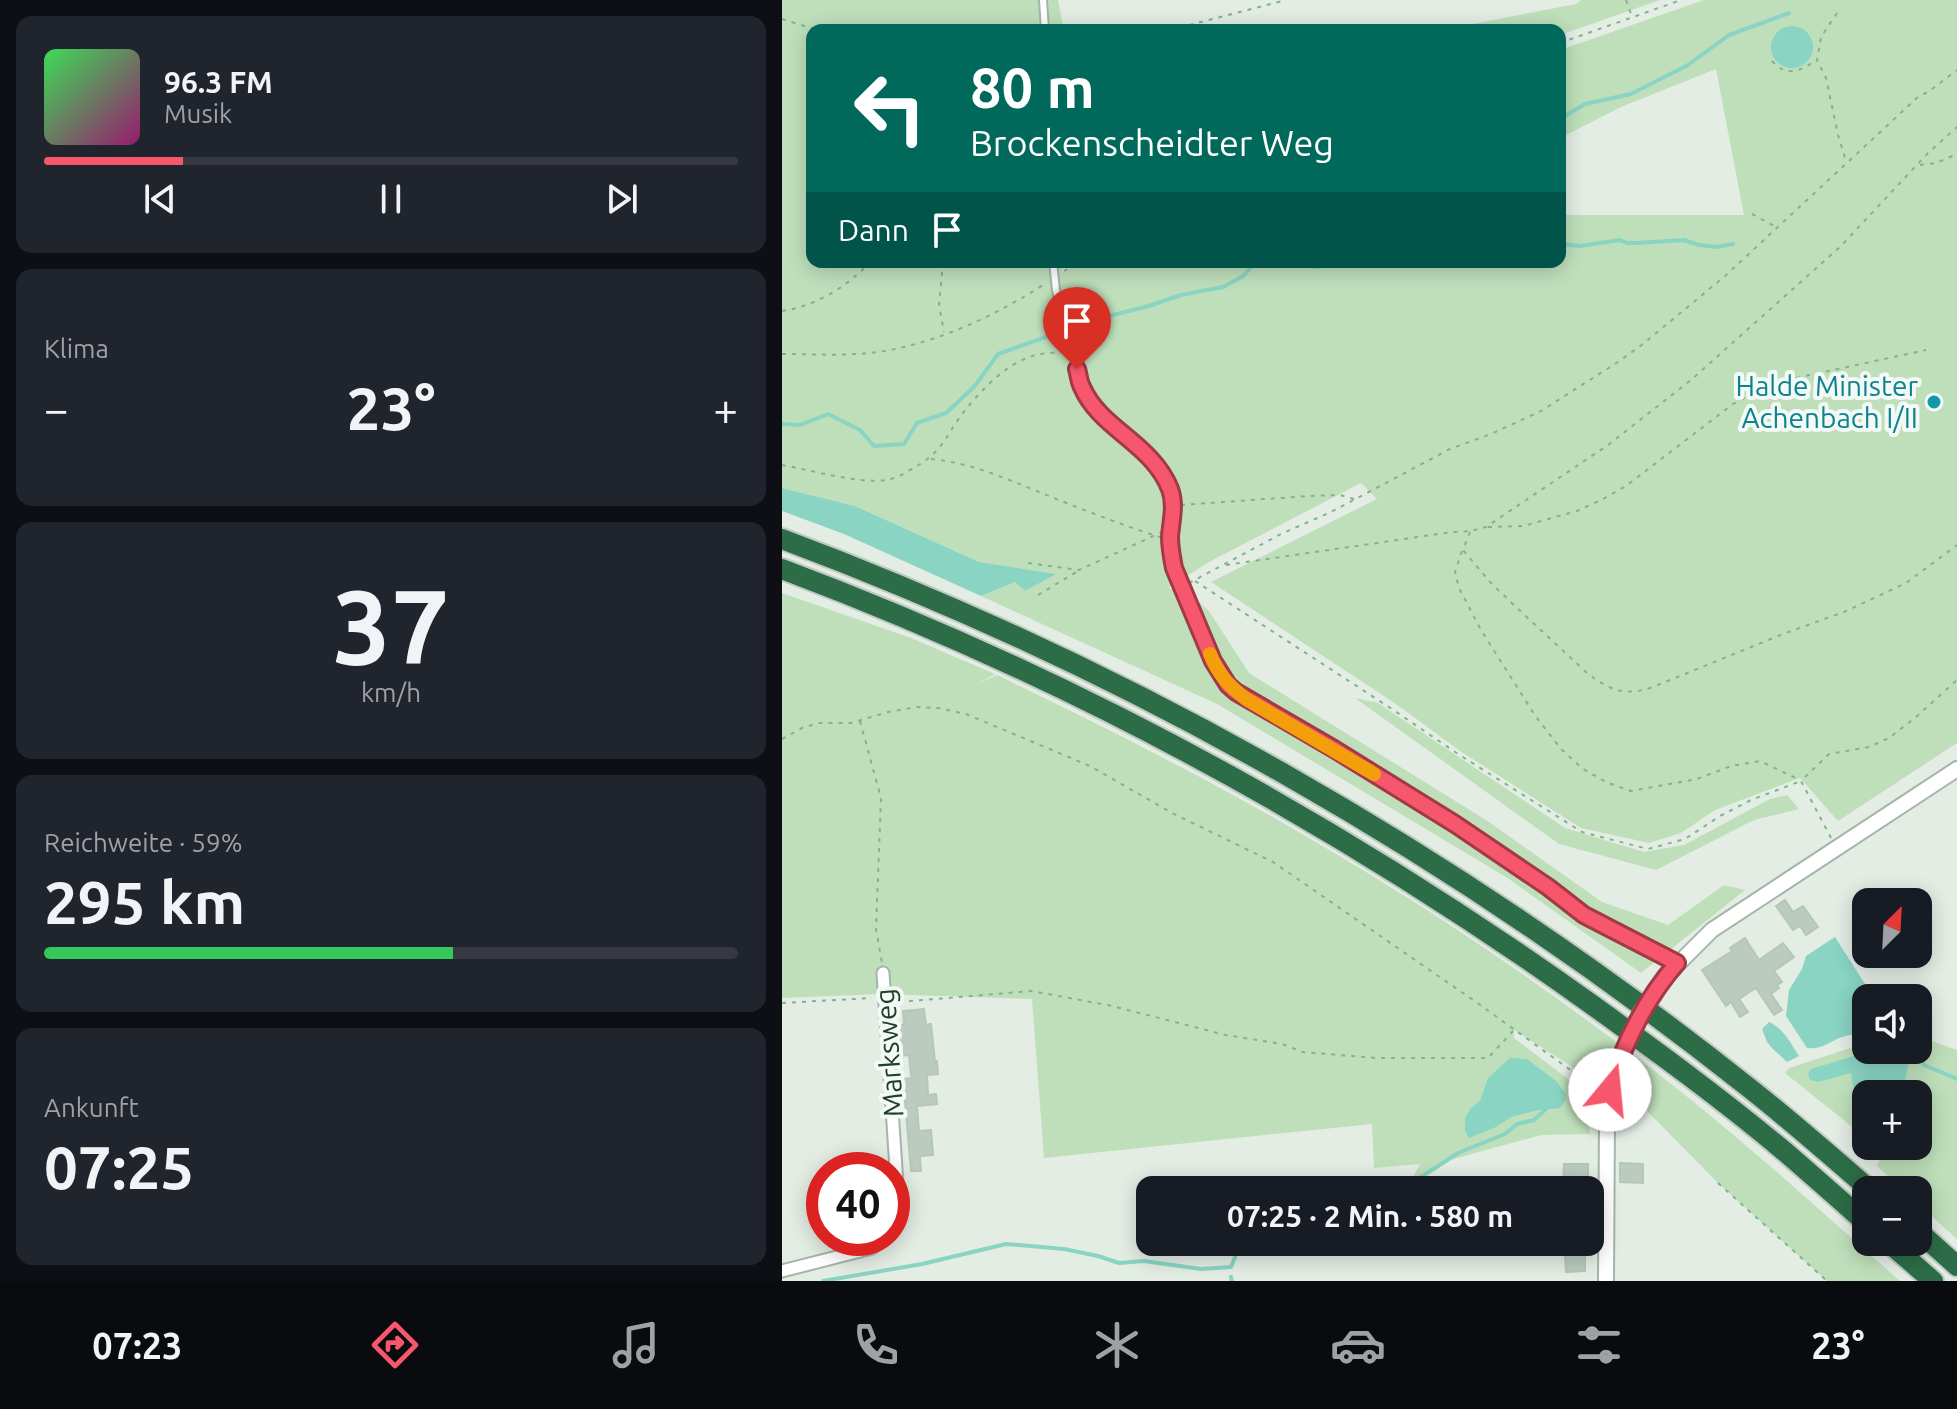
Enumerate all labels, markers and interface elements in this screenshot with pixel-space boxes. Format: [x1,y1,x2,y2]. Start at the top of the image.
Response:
icon: left [838,56,942,160]
text: 80 m [970,56,1095,119]
text: 96.3 FM [164,65,273,99]
text: Musik [164,99,232,128]
text: Brockenscheidter Weg [970,122,1334,163]
icon: previous [138,177,182,221]
icon: pause [369,177,413,221]
icon: next [600,177,644,221]
icon: arrive [925,208,969,252]
text: Dann [838,213,909,247]
pin [1043,287,1111,369]
icon: arrive [1055,299,1099,343]
text: Klima [44,334,109,363]
place label: Halde Minister Achenbach I/II [1735,370,1918,433]
text: 23° [347,374,435,441]
text: − [44,384,69,433]
text: + [713,384,738,433]
marker: Halde Minister Achenbach I/II [1925,393,1943,411]
text: 37 [332,567,450,684]
text: km/h [361,678,421,707]
text: Reichweite · 59% [44,828,243,857]
text: 295 km [44,868,245,935]
north arrow [1852,888,1932,968]
map controls [1852,888,1932,1256]
button: sound [1852,984,1932,1064]
street label: Marksweg [869,988,908,1118]
position arrow [1568,1048,1652,1132]
button: + [1852,1080,1932,1160]
text: Ankunft [44,1093,139,1122]
text: 07:25 [44,1133,194,1200]
speed limit sign: 40 [806,1152,910,1256]
button: − [1852,1176,1932,1256]
text: 07:25 · 2 Min. · 580 m [1227,1199,1513,1233]
icon: directions [367,1317,423,1373]
icon: music [608,1317,664,1373]
icon: phone [848,1317,904,1373]
icon: climate [1089,1317,1145,1373]
icon: car [1330,1317,1386,1373]
icon: filters [1571,1317,1627,1373]
text: 07:23 [92,1325,182,1366]
text: 23° [1811,1325,1865,1366]

